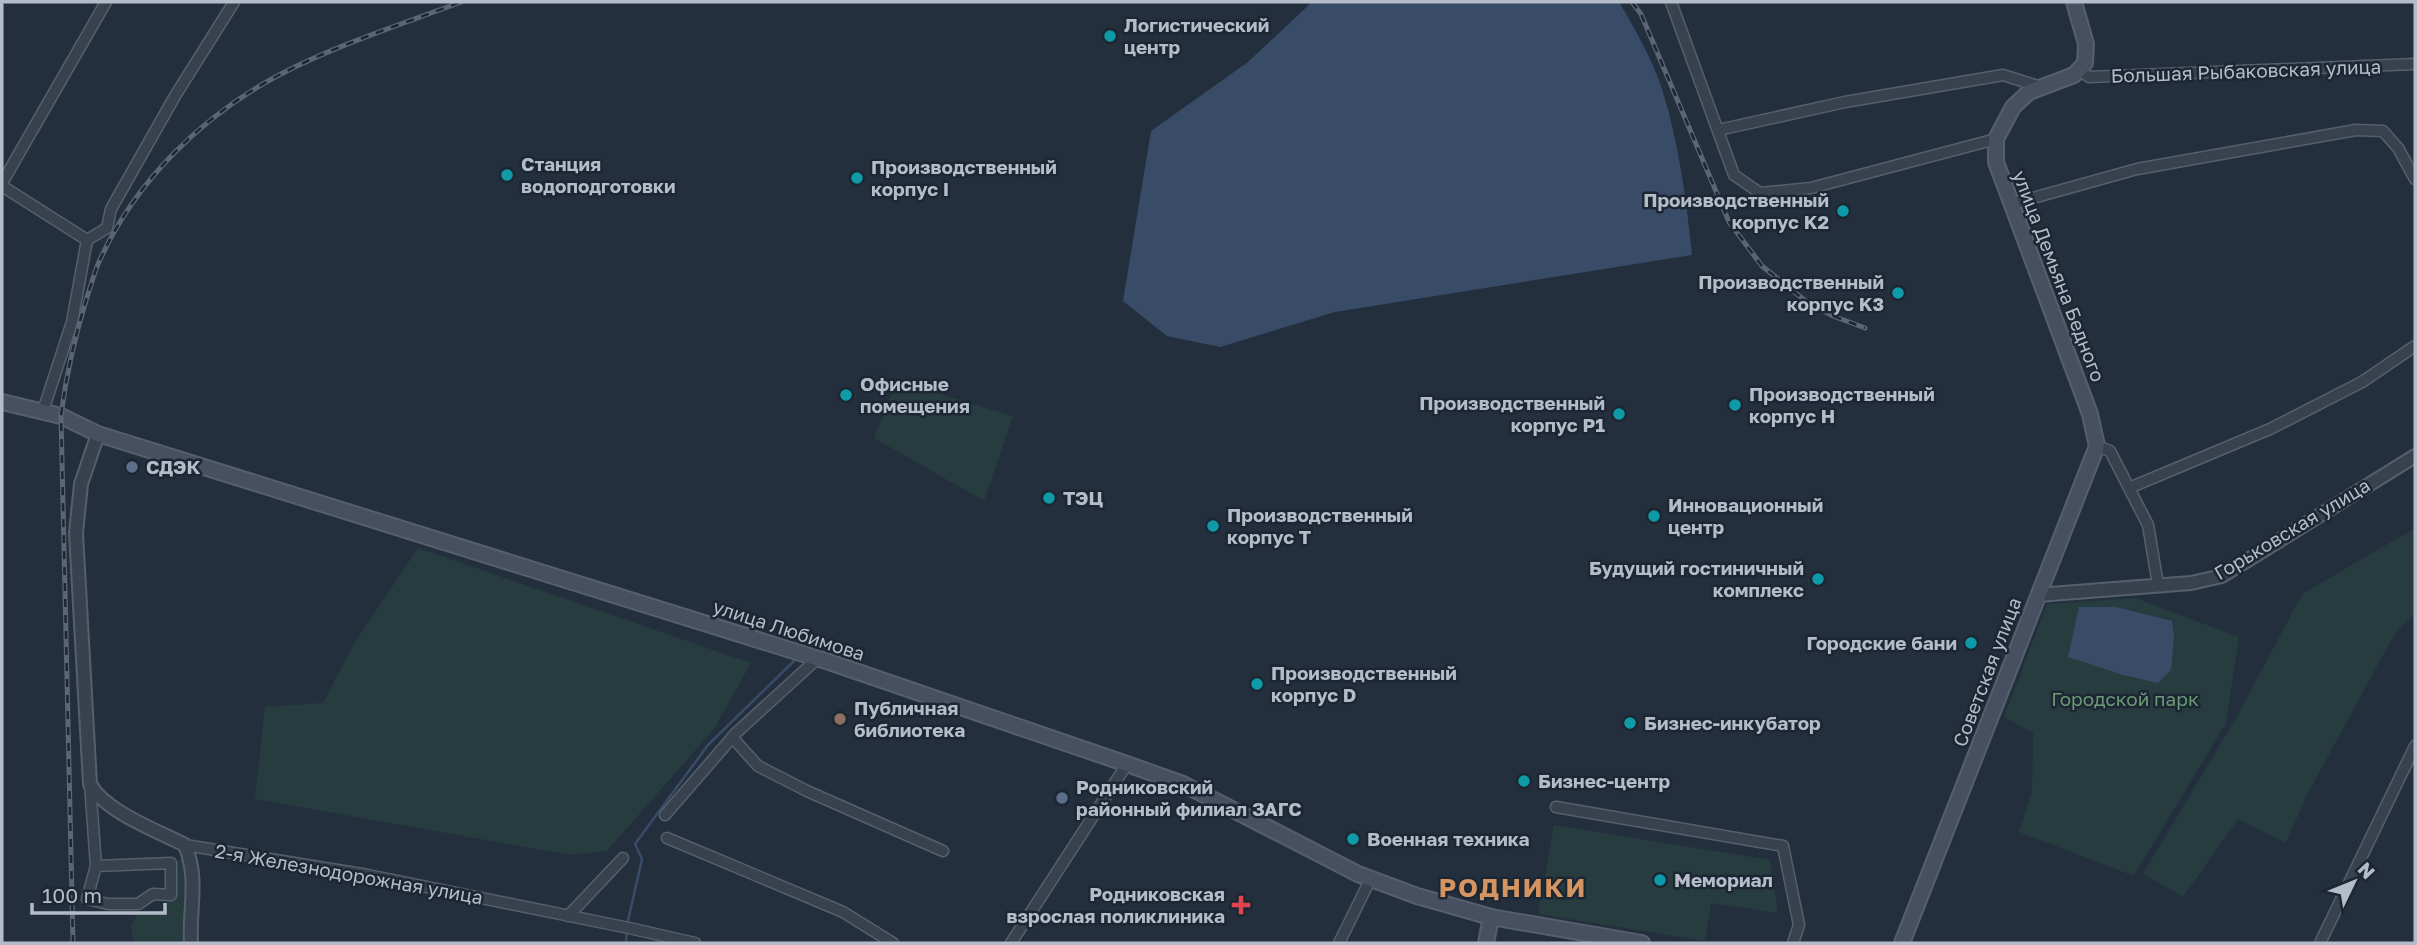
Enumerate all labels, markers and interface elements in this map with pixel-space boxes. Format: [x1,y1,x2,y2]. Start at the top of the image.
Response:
place label: Логистический центр [1124,13,1269,58]
marker: Логистический центр [1102,28,1118,44]
street label: Большая Рыбаковская улица [2110,54,2382,87]
place label: Станция водоподготовки [521,152,676,197]
place label: Производственный корпус I [871,155,1057,200]
marker: Станция водоподготовки [499,167,515,183]
street label: улица Демьяна Бедного [2008,167,2110,385]
marker: Производственный корпус I [849,170,865,186]
place label: Производственный корпус K2 [1643,188,1829,233]
marker: Производственный корпус K2 [1835,203,1851,219]
place label: Производственный корпус K3 [1698,270,1884,315]
marker: Производственный корпус K3 [1890,285,1906,301]
place label: Офисные помещения [860,372,970,417]
place label: Производственный корпус H [1749,382,1935,427]
marker: Офисные помещения [838,387,854,403]
place label: Производственный корпус P1 [1419,391,1605,436]
marker: Производственный корпус H [1727,397,1743,413]
marker: Производственный корпус P1 [1611,406,1627,422]
place label: СДЭК [146,455,201,478]
marker: СДЭК [124,459,140,475]
street label: Горьковская улица [2210,473,2374,584]
place label: ТЭЦ [1063,486,1104,509]
marker: ТЭЦ [1041,490,1057,506]
place label: Инновационный центр [1668,493,1823,538]
place label: Производственный корпус T [1227,503,1413,548]
marker: Инновационный центр [1646,508,1662,524]
marker: Производственный корпус T [1205,518,1221,534]
place label: Будущий гостиничный комплекс [1589,556,1804,601]
marker: Будущий гостиничный комплекс [1810,571,1826,587]
street label: улица Любимова [710,594,868,665]
street label: Советская улица [1947,594,2026,750]
place label: Городские бани [1807,631,1957,654]
marker: Городские бани [1963,635,1979,651]
place label: Производственный корпус D [1271,661,1457,706]
marker: Производственный корпус D [1249,676,1265,692]
park label: Городской парк [2051,687,2199,710]
place label: Публичная библиотека [854,696,965,741]
marker: Публичная библиотека [832,711,848,727]
place label: Бизнес-инкубатор [1644,711,1821,734]
marker: Бизнес-инкубатор [1622,715,1638,731]
place label: Бизнес-центр [1538,769,1671,792]
marker: Бизнес-центр [1516,773,1532,789]
place label: Родниковский районный филиал ЗАГС [1076,775,1302,820]
marker: Родниковский районный филиал ЗАГС [1054,790,1070,806]
place label: Военная техника [1367,827,1530,850]
marker: Военная техника [1345,831,1361,847]
street label: 2-я Железнодорожная улица [213,839,485,908]
north arrow [2319,847,2389,917]
text: N [2353,857,2380,883]
place label: Мемориал [1674,868,1773,891]
scale bar [32,872,164,916]
district label: РОДНИКИ [1439,872,1587,903]
marker: Мемориал [1652,872,1668,888]
text: 100 m [42,882,102,908]
place label: Родниковская взрослая поликлиника [1006,882,1225,927]
marker: Родниковская взрослая поликлиника [1231,895,1251,915]

